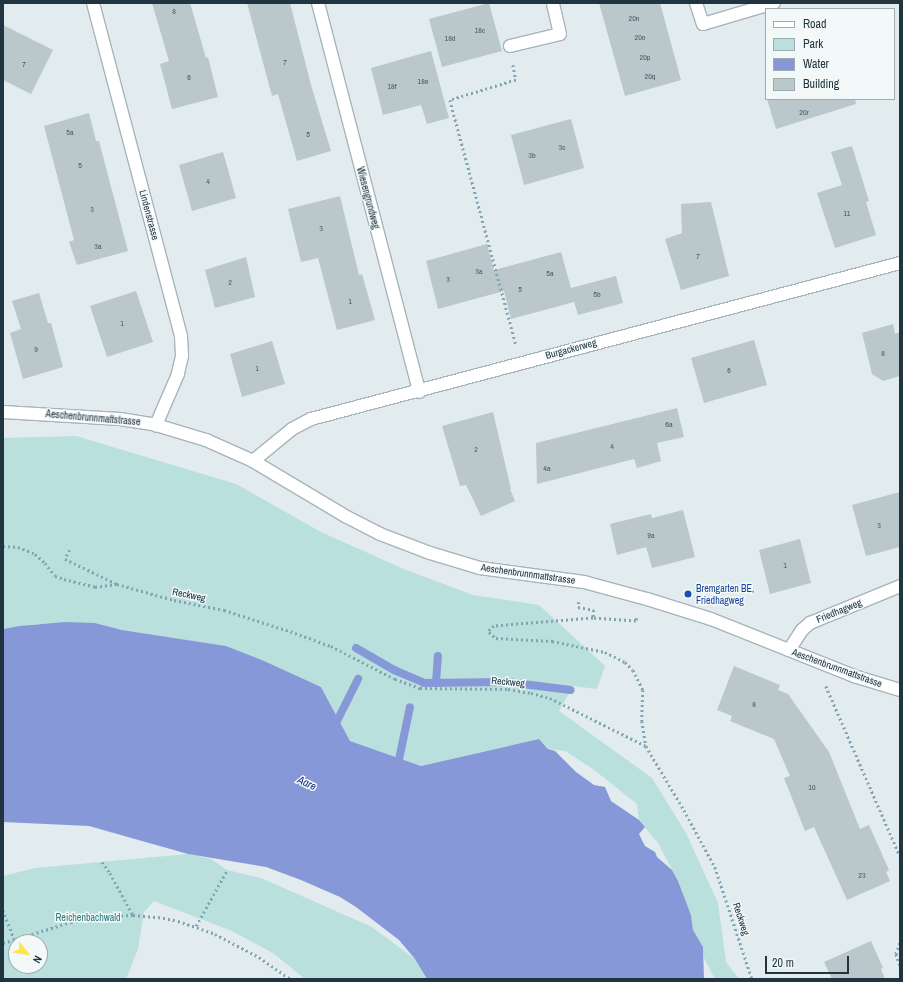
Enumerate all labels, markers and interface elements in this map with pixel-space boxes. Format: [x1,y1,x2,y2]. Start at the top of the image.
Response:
house number: 8 [172,7,176,17]
legend [765,8,895,100]
house number: 20n [629,14,639,24]
text: Road [803,16,827,32]
house number: 18c [475,26,485,36]
house number: 20o [635,33,645,43]
house number: 18d [445,34,455,44]
text: Park [803,36,823,52]
house number: 20p [640,53,650,63]
text: Water [803,56,829,72]
house number: 7 [283,58,287,68]
house number: 7 [22,60,26,70]
house number: 20q [645,72,655,82]
house number: 6 [187,73,191,83]
text: Building [803,76,839,92]
house number: 18e [418,77,428,87]
house number: 18f [387,82,397,92]
house number: 20r [799,108,809,118]
house number: 5a [66,128,74,138]
house number: 5 [306,130,310,140]
house number: 3c [559,143,565,153]
house number: 3b [528,151,536,161]
house number: 5 [78,161,82,171]
street label: Wiesengrundweg [354,166,382,230]
house number: 4 [206,177,210,187]
street label: Lindenstrasse [137,189,161,241]
house number: 3 [90,205,94,215]
house number: 11 [844,209,850,219]
house number: 3 [319,224,323,234]
house number: 3a [94,242,102,252]
house number: 7 [696,252,700,262]
house number: 3a [475,267,483,277]
house number: 5a [546,269,554,279]
house number: 3 [446,275,450,285]
house number: 2 [228,278,232,288]
house number: 5 [518,285,522,295]
house number: 5b [593,290,601,300]
house number: 1 [348,297,352,307]
house number: 1 [120,319,124,329]
street label: Burgackerweg [544,336,598,362]
house number: 9 [34,345,38,355]
house number: 8 [881,349,885,359]
house number: 1 [255,364,259,374]
house number: 6 [727,366,731,376]
street label: Aeschenbrunnmattstrasse [45,408,141,428]
house number: 6a [665,420,673,430]
house number: 4 [610,442,614,452]
house number: 2 [474,445,478,455]
house number: 4a [543,464,551,474]
house number: 3 [877,521,881,531]
house number: 9a [647,531,655,541]
street label: Aeschenbrunnmattstrasse [480,561,576,587]
house number: 1 [783,561,787,571]
place label: Bremgarten BE, Friedhagweg [696,582,754,606]
street label: Reckweg [171,586,207,604]
marker: Bremgarten BE, Friedhagweg [683,589,693,599]
street label: Friedhagweg [815,596,863,626]
street label: Aeschenbrunnmattstrasse [790,646,884,690]
street label: Reckweg [491,675,525,689]
house number: 8 [752,700,756,710]
water label: Aare [296,773,318,793]
house number: 10 [808,783,816,793]
house number: 23 [858,871,866,881]
street label: Reckweg [730,901,752,937]
park label: Reichenbachwald [55,912,121,924]
north arrow [8,934,48,974]
scale bar [767,948,851,974]
text: N [30,953,45,966]
text: 20 m [772,955,794,971]

